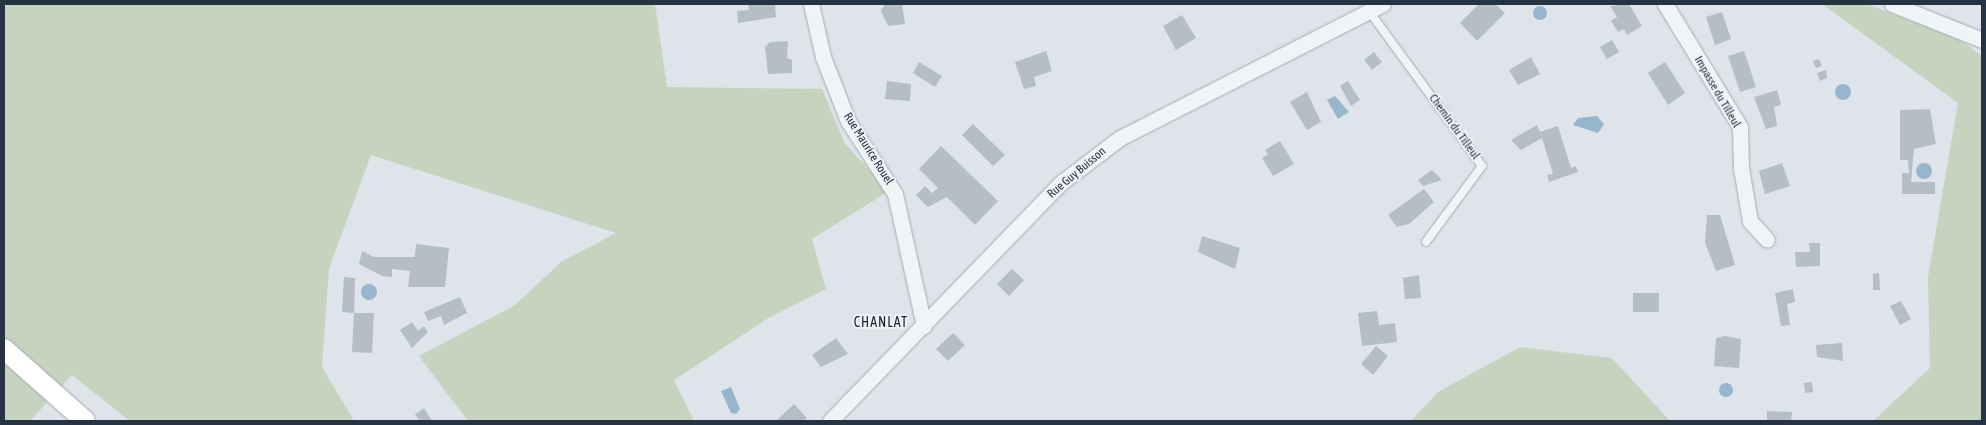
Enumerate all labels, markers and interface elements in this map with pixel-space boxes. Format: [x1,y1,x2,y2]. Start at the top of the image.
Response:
street label: Impasse du Tilleul [1691,54,1743,130]
street label: Chemin du Tilleul [1426,92,1482,162]
street label: Rue Maurice Rouel [840,110,896,188]
street label: Rue Guy Buisson [1045,144,1109,202]
district label: CHANLAT [853,314,909,330]

